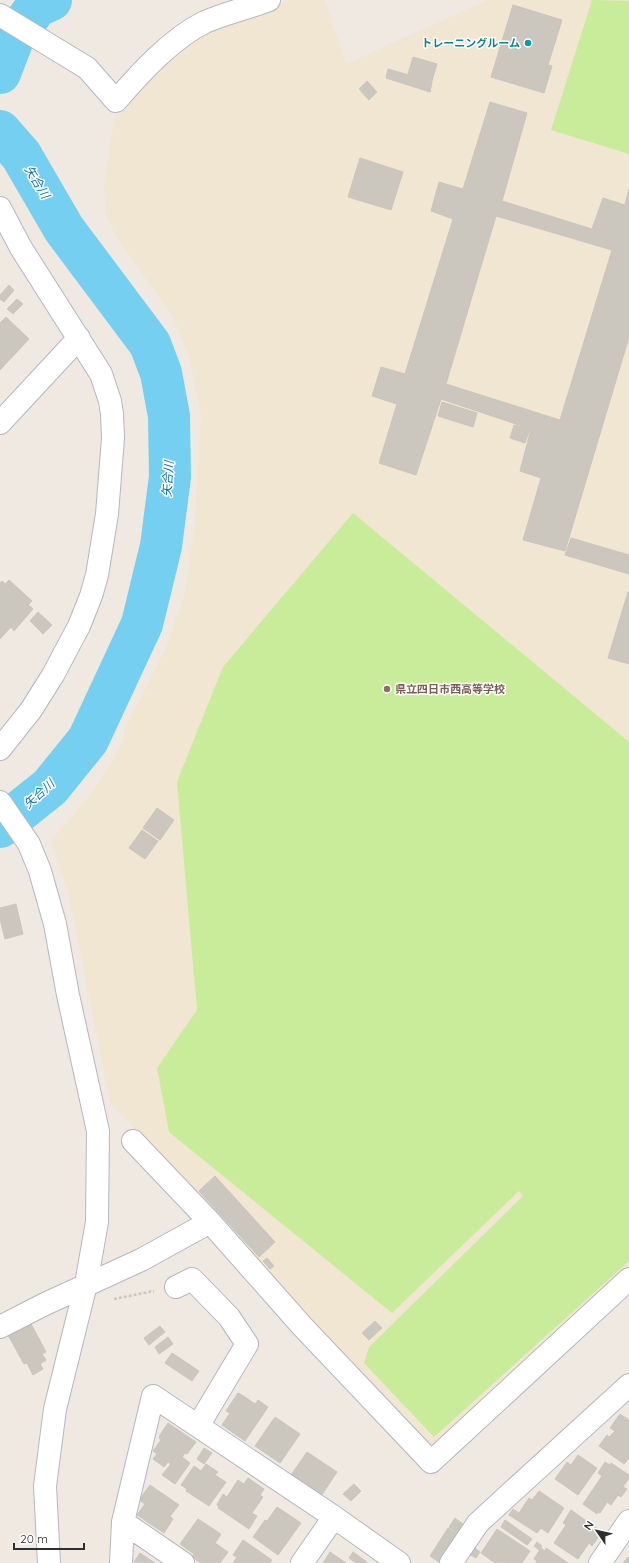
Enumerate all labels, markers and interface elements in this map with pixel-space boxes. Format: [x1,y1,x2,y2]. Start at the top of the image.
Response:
place label: トレーニングルーム [421,36,520,50]
marker: トレーニングルーム [523,38,533,48]
water label: 矢合川 [22,162,54,203]
water label: 矢合川 [159,458,176,497]
place label: 県立四日市西高等学校 [395,682,505,696]
marker: 県立四日市西高等学校 [382,684,392,694]
water label: 矢合川 [20,775,59,811]
north arrow [577,1511,617,1551]
text: N [581,1518,597,1533]
scale bar [14,1525,84,1551]
text: 20 m [20,1531,48,1546]

